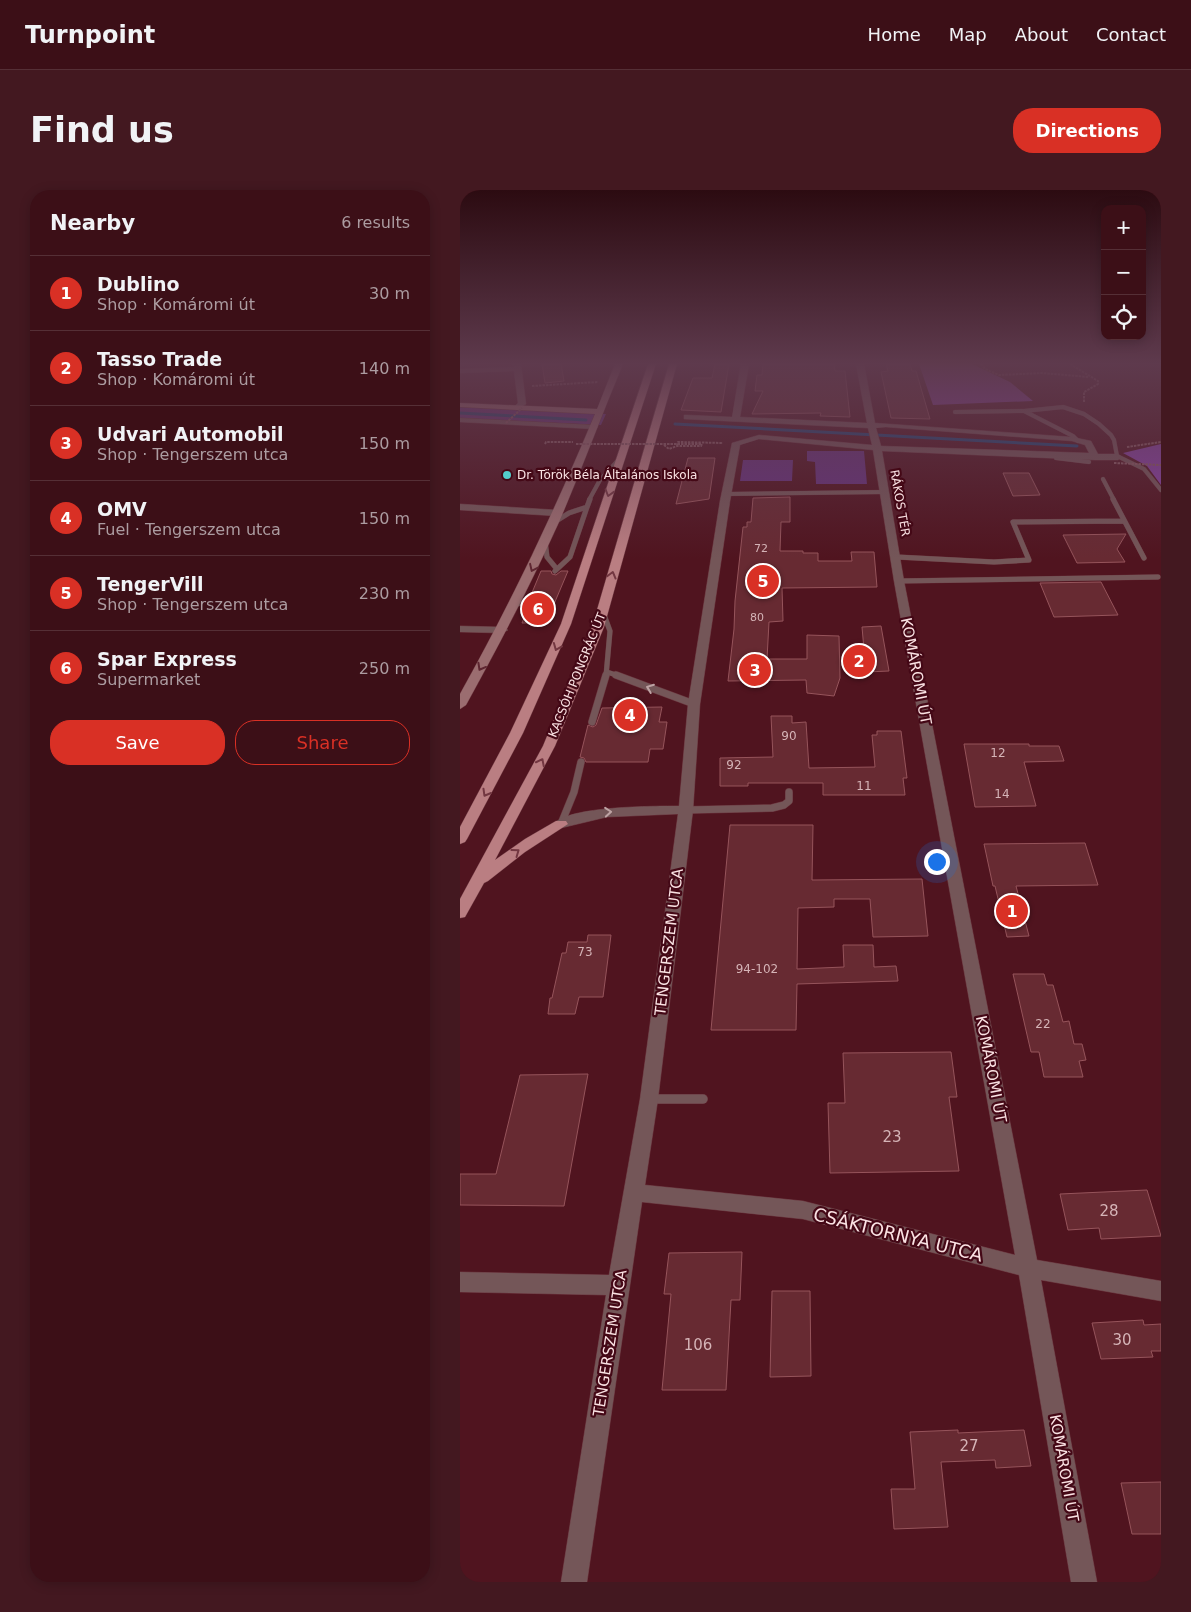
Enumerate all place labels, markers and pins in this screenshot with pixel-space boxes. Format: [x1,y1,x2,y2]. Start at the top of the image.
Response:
place label: Dr. Török Béla Általános Iskola [517,467,697,482]
marker: Dr. Török Béla Általános Iskola [501,469,513,481]
pin: 5 [747,562,779,600]
pin: 6 [522,590,554,628]
pin: 2 [843,642,875,680]
pin: 3 [739,651,771,689]
pin: 4 [614,696,646,734]
pin: 1 [996,892,1028,930]

